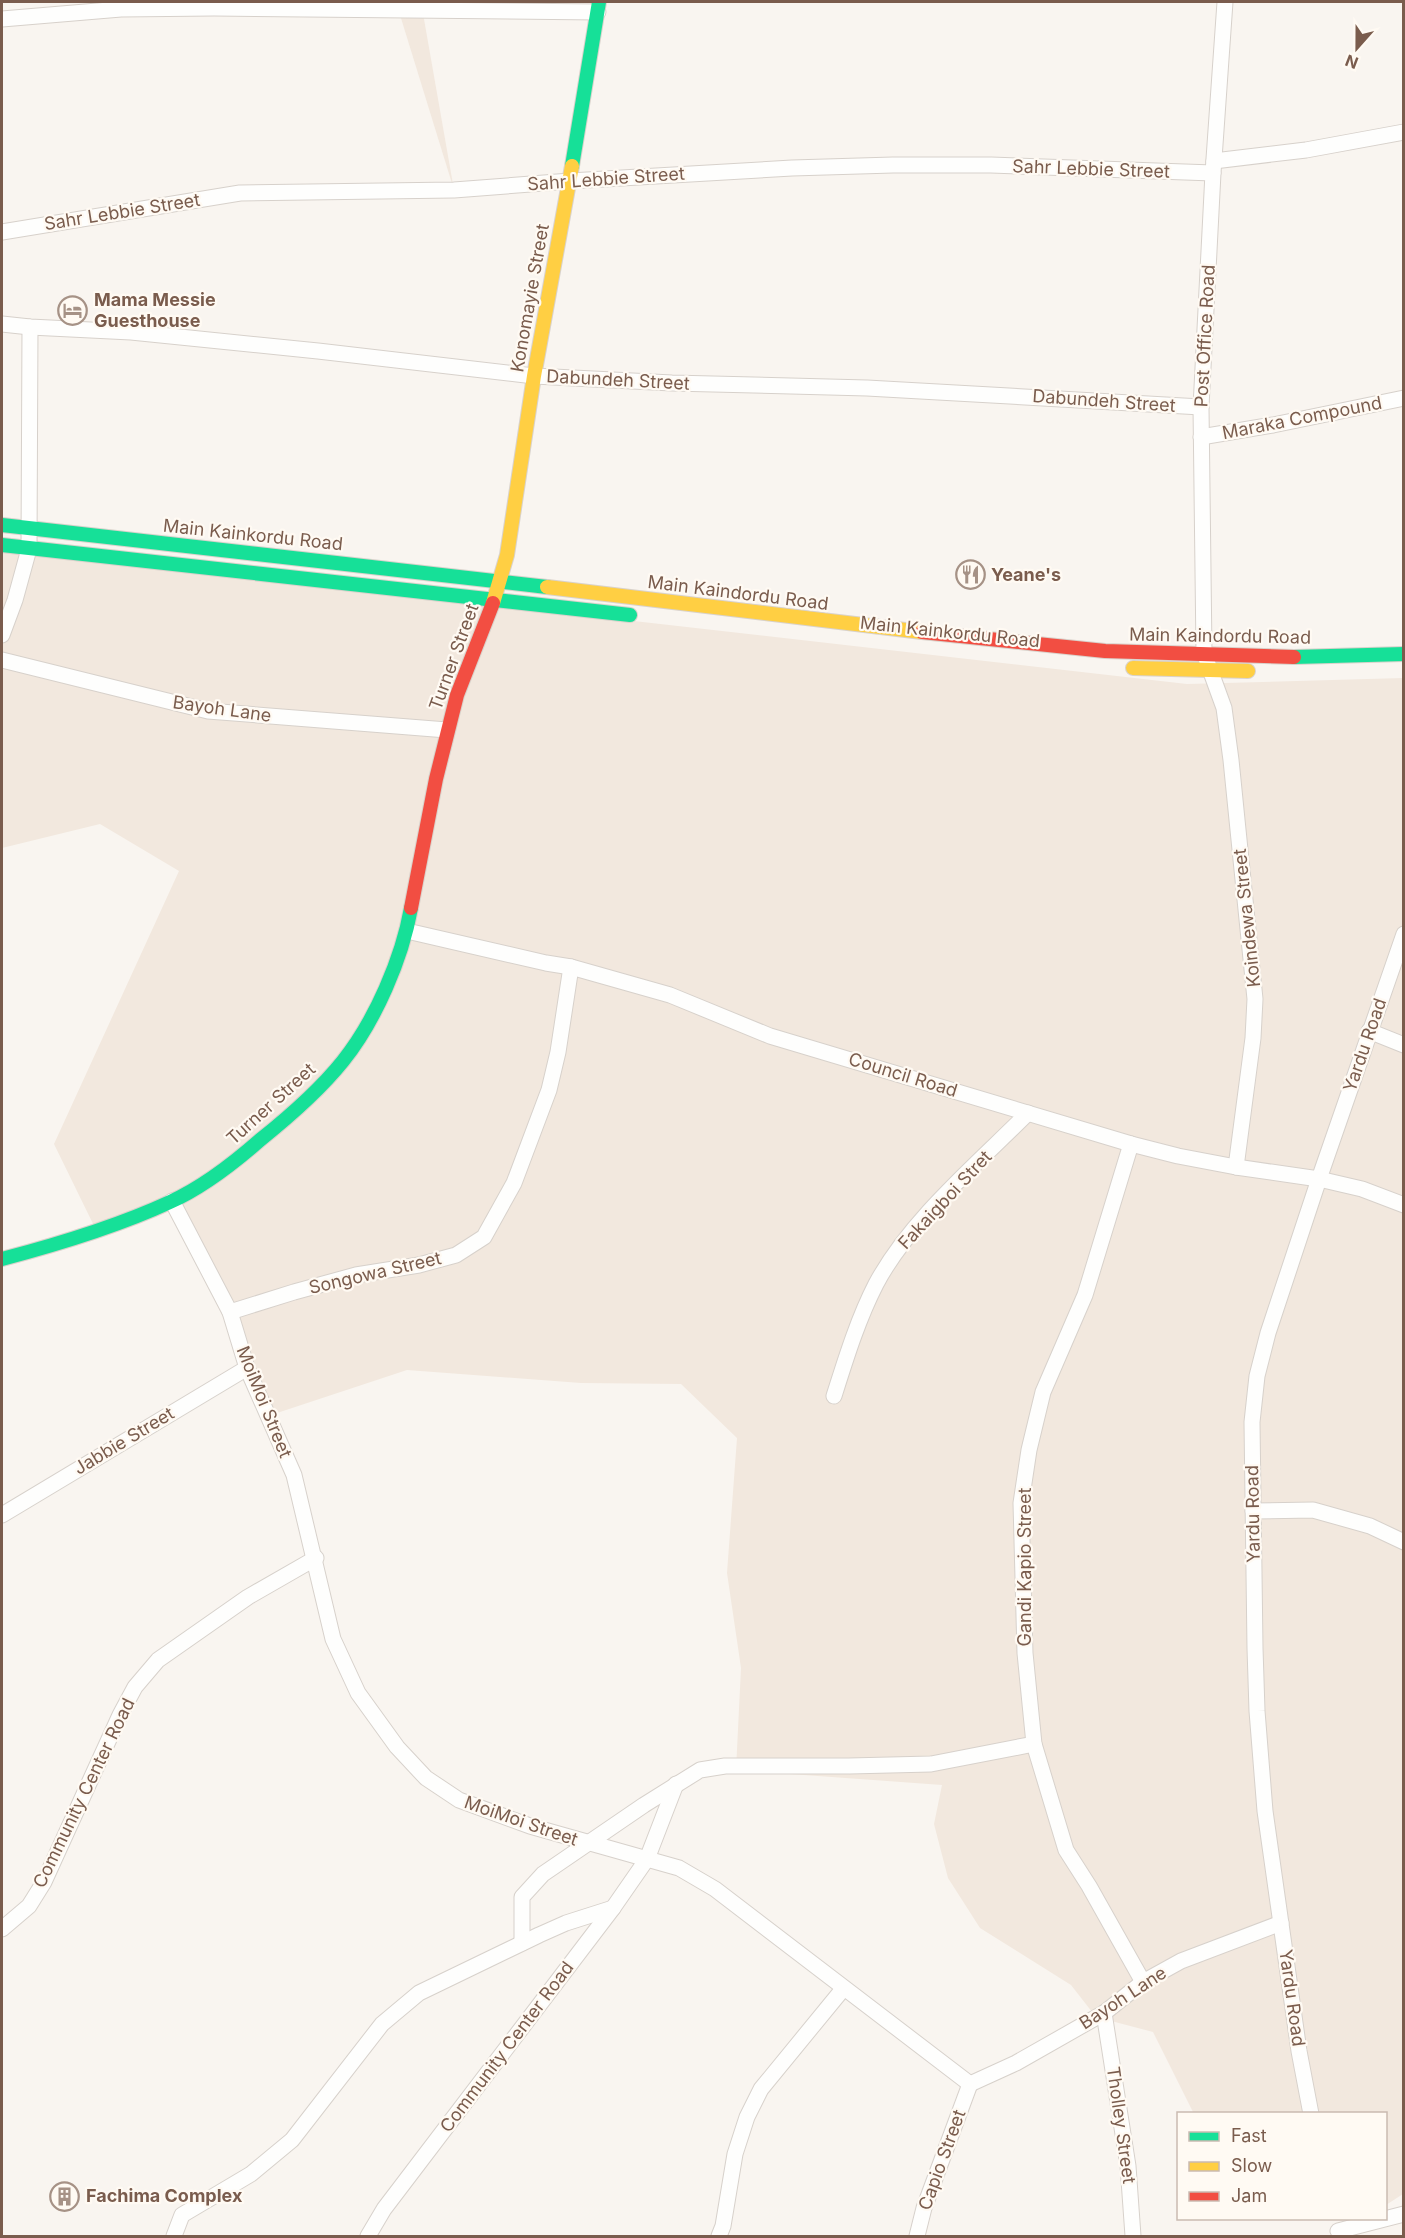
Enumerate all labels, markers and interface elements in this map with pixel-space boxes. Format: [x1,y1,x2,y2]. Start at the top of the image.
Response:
north arrow [1327,18,1387,78]
text: N [1342,50,1361,74]
street label: Sahr Lebbie Street [1012,155,1170,182]
street label: Sahr Lebbie Street [527,163,685,194]
street label: Sahr Lebbie Street [42,189,201,234]
street label: Konomayie Street [506,222,553,374]
street label: Post Office Road [1190,264,1219,408]
place label: Mama Messie Guesthouse [94,289,216,331]
hotel icon: Mama Messie Guesthouse [57,294,89,326]
street label: Dabundeh Street [546,365,690,394]
street label: Dabundeh Street [1032,385,1176,416]
street label: Maraka Compound [1220,392,1383,443]
street label: Main Kainkordu Road [162,515,344,554]
restaurant icon: Yeane's [954,559,986,591]
place label: Yeane's [991,564,1061,585]
street label: Main Kaindordu Road [646,571,830,614]
street label: Turner Street [425,601,483,713]
street label: Main Kainkordu Road [859,612,1041,651]
street label: Main Kaindordu Road [1129,623,1311,648]
street label: Bayoh Lane [171,691,273,726]
street label: Koindewa Street [1229,848,1264,988]
street label: Yardu Road [1339,995,1390,1094]
street label: Council Road [846,1048,960,1101]
street label: Turner Street [222,1058,319,1149]
street label: Fakaigboi Stret [894,1146,996,1253]
street label: Songowa Street [307,1247,443,1298]
street label: MoiMoi Street [232,1343,296,1461]
street label: Jabbie Street [70,1402,178,1479]
street label: Yardu Road [1241,1465,1264,1563]
street label: Gandi Kapio Street [1014,1487,1035,1646]
street label: Community Center Road [28,1695,139,1891]
street label: MoiMoi Street [462,1791,581,1850]
street label: Yardu Road [1275,1948,1310,2048]
street label: Community Center Road [436,1957,578,2136]
street label: Bayoh Lane [1075,1962,1170,2033]
street label: Tholley Street [1103,2065,1140,2185]
street label: Capio Street [914,2107,969,2213]
legend [1177,2112,1387,2220]
text: Fast [1231,2125,1267,2146]
text: Slow [1231,2155,1272,2176]
building icon: Fachima Complex [49,2180,81,2212]
place label: Fachima Complex [86,2185,243,2206]
text: Jam [1231,2185,1267,2206]

